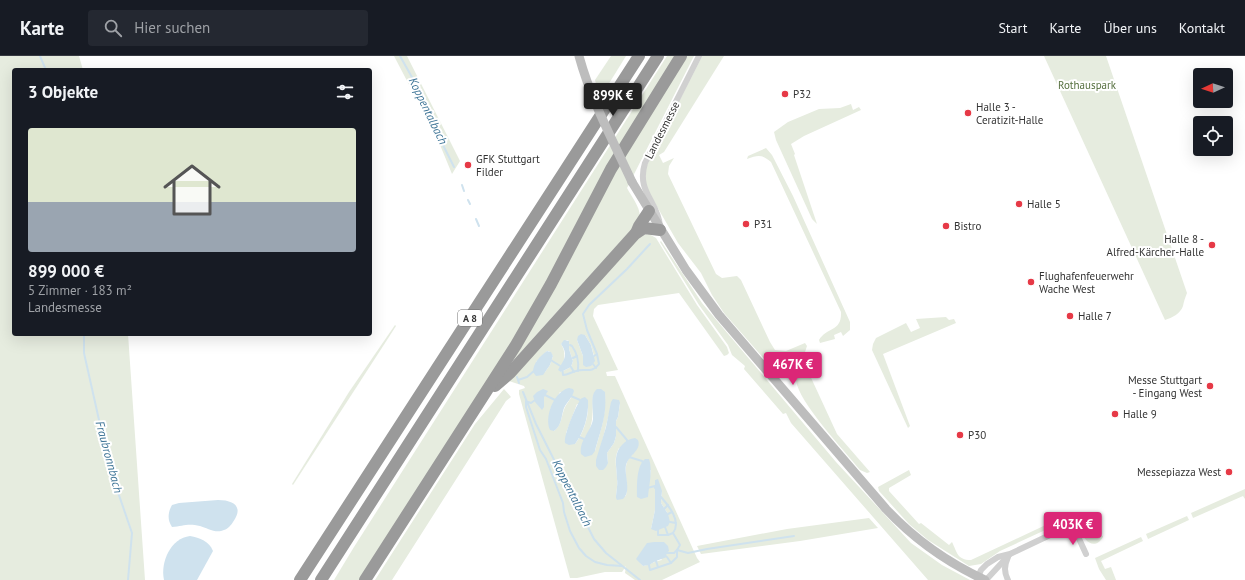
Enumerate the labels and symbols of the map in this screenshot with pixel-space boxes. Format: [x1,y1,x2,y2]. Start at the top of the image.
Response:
north arrow [1193,68,1233,108]
water label: Koppentalbach [406,75,451,147]
park label: Rothauspark [1058,78,1117,92]
pin: 899K € [580,83,646,117]
place label: P32 [793,87,811,101]
marker: P32 [780,89,790,99]
street label: Landesmesse [642,99,683,161]
place label: Halle 3 - Ceratizit-Halle [976,100,1044,127]
marker: Halle 3 - Ceratizit-Halle [963,108,973,118]
place label: GFK Stuttgart Filder [476,152,540,179]
marker: GFK Stuttgart Filder [463,160,473,170]
place label: Halle 5 [1027,197,1061,211]
marker: Halle 5 [1014,199,1024,209]
place label: P31 [754,217,772,231]
marker: P31 [741,219,751,229]
place label: Bistro [954,219,981,233]
marker: Bistro [941,221,951,231]
place label: Halle 8 - Alfred-Kärcher-Halle [1107,232,1204,259]
marker: Halle 8 - Alfred-Kärcher-Halle [1207,240,1217,250]
place label: Flughafenfeuerwehr Wache West [1039,269,1134,296]
marker: Flughafenfeuerwehr Wache West [1026,277,1036,287]
place label: Halle 7 [1078,309,1112,323]
road number: A 8 [458,310,482,326]
marker: Halle 7 [1065,311,1075,321]
pin: 467K € [760,352,826,386]
place label: Messe Stuttgart - Eingang West [1128,373,1202,400]
marker: Messe Stuttgart - Eingang West [1205,381,1215,391]
place label: Halle 9 [1123,407,1157,421]
marker: Halle 9 [1110,409,1120,419]
water label: Fraubronnbach [93,419,126,495]
place label: P30 [968,428,986,442]
marker: P30 [955,430,965,440]
water label: Koppentalbach [549,457,596,529]
place label: Messepiazza West [1137,465,1221,479]
marker: Messepiazza West [1224,467,1234,477]
pin: 403K € [1040,512,1106,546]

